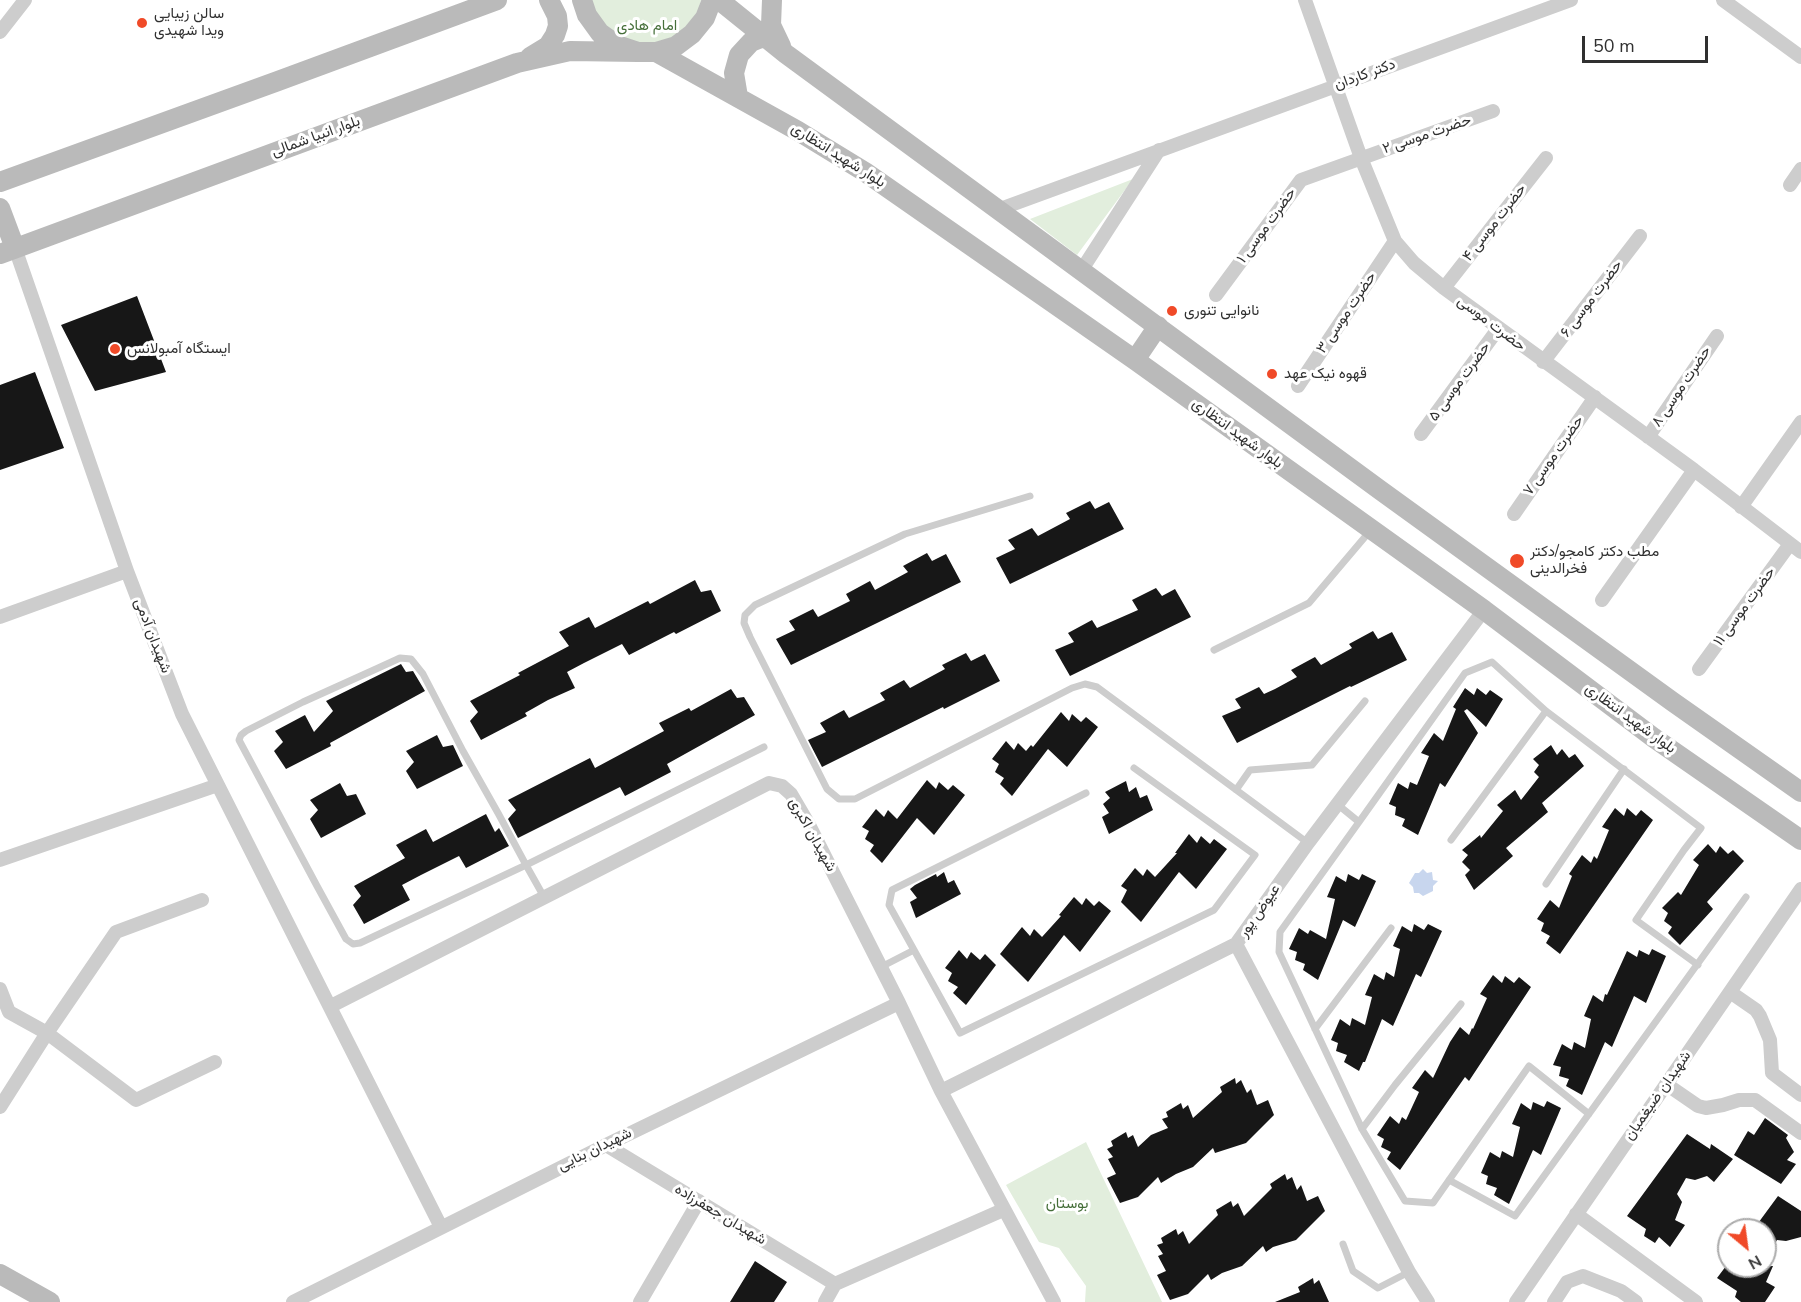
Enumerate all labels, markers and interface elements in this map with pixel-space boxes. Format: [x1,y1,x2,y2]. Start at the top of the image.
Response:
place label: سالن زیبایی ویدا شهیدی [154,5,224,40]
marker: سالن زیبایی ویدا شهیدی [135,16,149,30]
park label: امام هادی [617,17,677,35]
scale bar [1585,24,1711,62]
text: 50 m [1593,34,1635,58]
street label: دکتر کاردان [1332,56,1398,94]
street label: حضرت موسی ۲ [1380,111,1474,159]
street label: بلوار انبیا شمالی [269,113,363,161]
street label: بلوار شهید انتظاری [788,120,888,192]
street label: حضرت موسی ۴ [1459,181,1531,265]
street label: حضرت موسی ۱ [1234,185,1300,267]
street label: حضرت موسی ۶ [1557,257,1627,341]
street label: حضرت موسی ۳ [1313,269,1381,357]
street label: حضرت موسی [1453,293,1529,355]
place label: نانوایی تنوری [1184,302,1259,320]
marker: نانوایی تنوری [1165,304,1179,318]
street label: حضرت موسی ۵ [1425,339,1495,425]
place label: ایستگاه آمبولانس [127,340,231,358]
marker: ایستگاه آمبولانس [108,342,122,356]
street label: حضرت موسی ۸ [1648,343,1716,431]
place label: قهوه نیک عهد [1284,365,1367,383]
marker: قهوه نیک عهد [1265,367,1279,381]
street label: بلوار شهید انتظاری [1188,395,1286,473]
street label: حضرت موسی ۷ [1520,413,1588,499]
place label: مطب دکتر کامجو/دکتر فخرالدینی [1530,543,1659,578]
marker: مطب دکتر کامجو/دکتر فخرالدینی [1508,552,1526,570]
street label: حضرت موسی ۱۱ [1710,564,1780,650]
street label: شهیدان آدمی [129,596,175,676]
street label: بلوار شهید انتظاری [1581,680,1679,758]
street label: شهیدان اکبری [784,795,840,875]
street label: عیوض پور [1235,881,1285,941]
street label: شهیدان ضیغمیان [1621,1048,1695,1144]
street label: شهیدان بنایی [555,1124,635,1176]
street label: شهیدان جعفرزاده [671,1181,769,1249]
park label: بوستان [1046,1195,1088,1213]
north arrow [1717,1218,1777,1278]
text: N [1744,1249,1765,1275]

